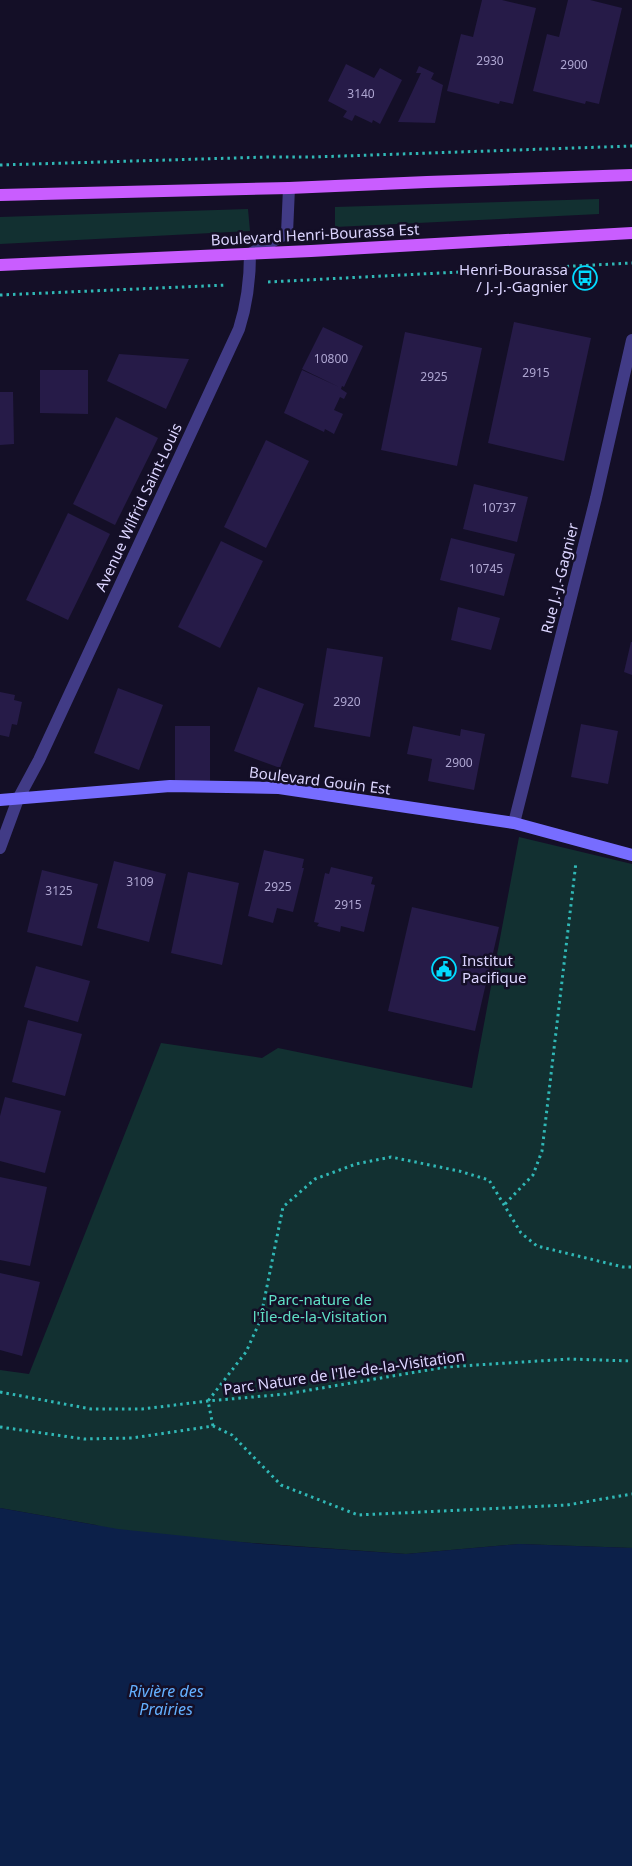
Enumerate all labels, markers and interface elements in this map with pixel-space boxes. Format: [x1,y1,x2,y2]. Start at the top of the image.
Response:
house number: 2930 [476,52,504,69]
house number: 2900 [560,56,588,73]
house number: 3140 [347,85,375,102]
street label: Boulevard Henri-Bourassa Est [210,219,420,249]
place label: Henri-Bourassa / J.-J.-Gagnier [459,259,568,296]
bus stop icon: Henri-Bourassa / J.-J.-Gagnier [572,265,598,291]
house number: 10800 [314,350,348,367]
house number: 2915 [522,364,550,381]
house number: 2925 [420,368,448,385]
street label: Avenue Wilfrid Saint-Louis [90,419,186,595]
house number: 10737 [482,499,516,516]
street label: Rue J.-J.-Gagnier [536,521,582,635]
house number: 10745 [469,560,503,577]
house number: 2920 [333,693,361,710]
house number: 2900 [445,754,473,771]
street label: Boulevard Gouin Est [248,761,392,799]
house number: 3109 [126,873,154,890]
house number: 2925 [264,878,292,895]
house number: 3125 [45,882,73,899]
house number: 2915 [334,896,362,913]
place label: Institut Pacifique [462,950,527,987]
public building icon: Institut Pacifique [431,956,457,982]
park label: Parc-nature de l'Île-de-la-Visitation [253,1289,387,1326]
street label: Parc Nature de l'Ile-de-la-Visitation [222,1345,466,1399]
water label: Rivière des Prairies [128,1680,204,1720]

